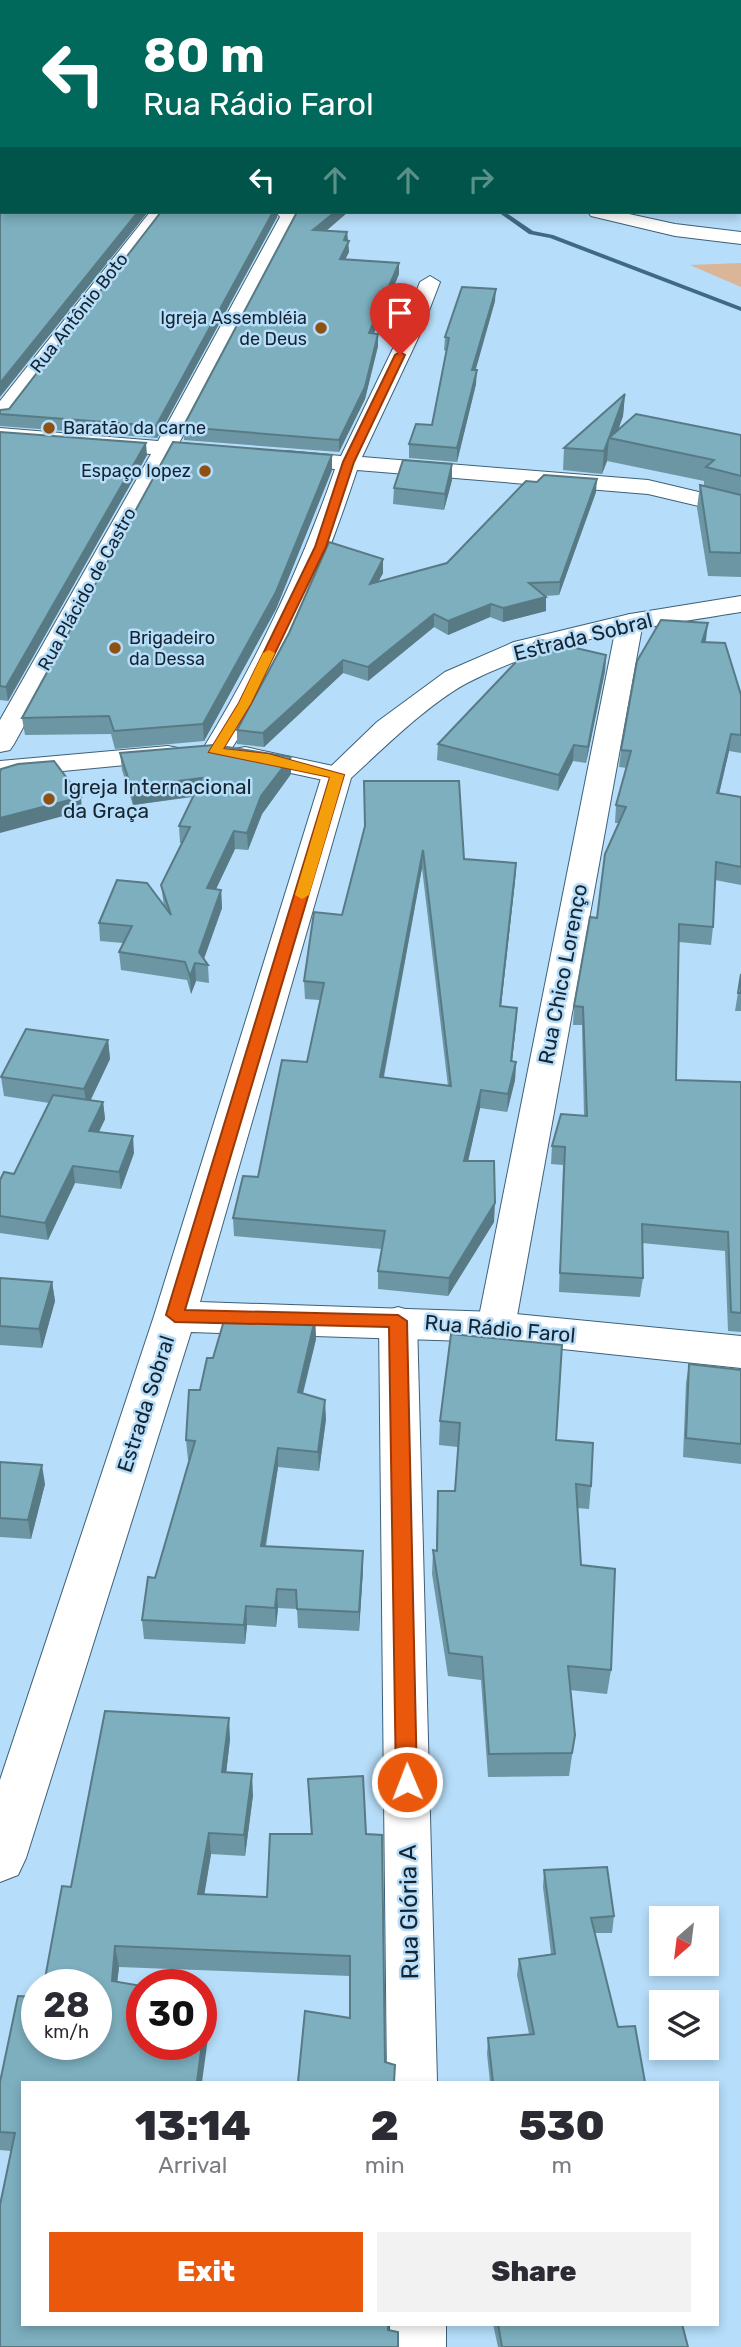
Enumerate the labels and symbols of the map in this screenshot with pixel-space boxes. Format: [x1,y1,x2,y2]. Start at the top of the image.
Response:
street label: Rua Antônio Boto [25,249,133,377]
pin [370,283,430,355]
place label: Igreja Assembléia de Deus [160,307,307,350]
marker: Igreja Assembléia de Deus [313,320,329,336]
place label: Baratão da carne [63,417,206,439]
marker: Baratão da carne [41,420,57,436]
place label: Espaço lopez [81,460,191,482]
marker: Espaço lopez [197,463,213,479]
street label: Rua Plácido de Castro [33,504,141,674]
street label: Estrada Sobral [511,607,655,666]
place label: Brigadeiro da Dessa [129,627,215,670]
marker: Brigadeiro da Dessa [107,640,123,656]
place label: Igreja Internacional da Graça [63,774,252,823]
marker: Igreja Internacional da Graça [41,791,57,807]
street label: Rua Chico Lorenço [533,882,592,1066]
street label: Rua Rádio Farol [424,1309,577,1348]
street label: Estrada Sobral [112,1332,179,1475]
position arrow [370,1745,444,1819]
street label: Rua Glória A [394,1844,424,1980]
north arrow [649,1906,719,1976]
speed limit sign: 30 [126,1969,217,2060]

